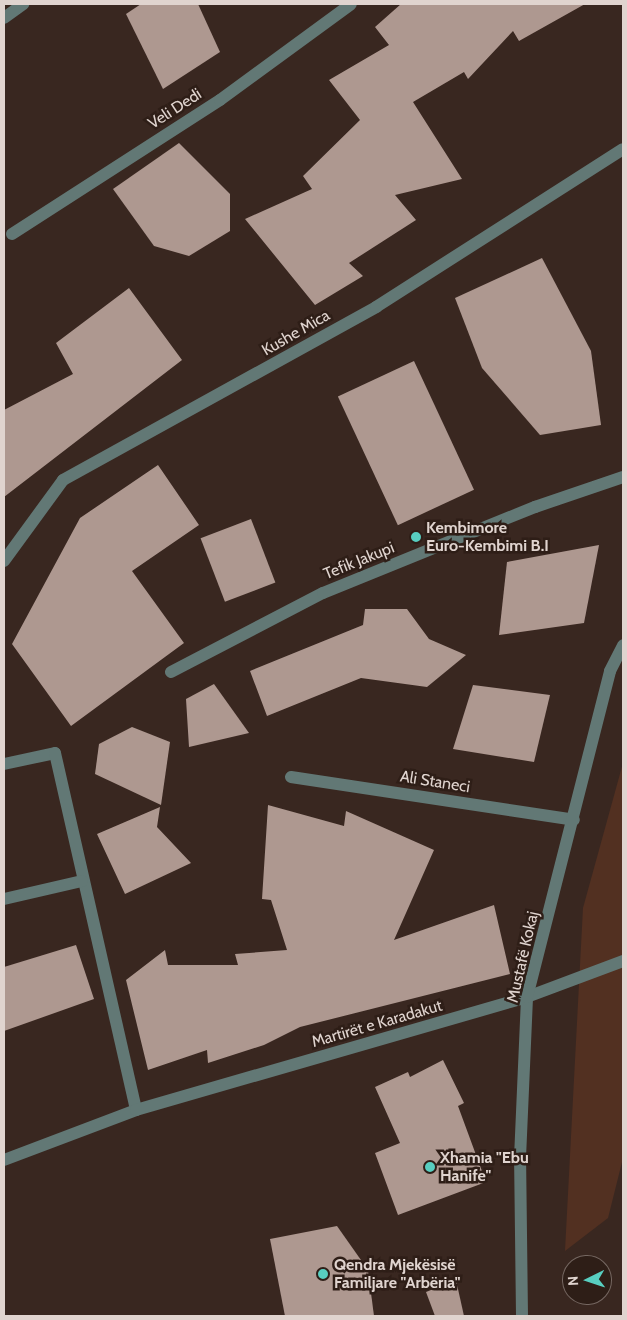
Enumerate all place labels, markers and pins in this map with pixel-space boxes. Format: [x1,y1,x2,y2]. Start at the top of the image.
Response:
place label: Kembimore Euro-Kembimi B.I [426,518,549,556]
marker: Kembimore Euro-Kembimi B.I [410,531,422,543]
place label: Xhamia "Ebu Hanife" [440,1148,529,1186]
marker: Xhamia "Ebu Hanife" [424,1161,436,1173]
place label: Qendra Mjekësisë Familjare "Arbëria" [334,1255,461,1293]
marker: Qendra Mjekësisë Familjare "Arbëria" [316,1267,330,1281]

